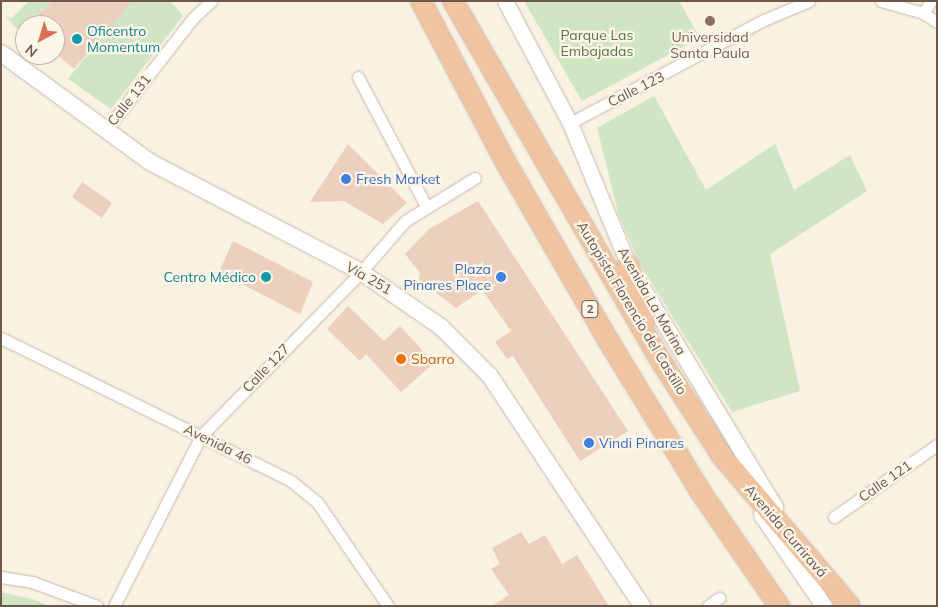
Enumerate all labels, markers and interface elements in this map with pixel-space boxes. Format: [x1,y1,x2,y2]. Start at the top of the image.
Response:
north arrow [15,15,65,65]
marker: Universidad Santa Paula [704,15,716,27]
place label: Oficentro Momentum [87,23,160,56]
park label: Parque Las Embajadas [561,27,633,59]
place label: Universidad Santa Paula [670,29,750,62]
marker: Oficentro Momentum [71,33,83,45]
text: N [21,41,41,61]
street label: Calle 123 [605,68,667,110]
street label: Calle 131 [104,71,154,129]
place label: Fresh Market [356,171,440,187]
marker: Fresh Market [340,173,352,185]
street label: Autopista Florencio del Castillo [574,218,690,398]
street label: Avenida La Marina [614,244,690,358]
street label: Vía 251 [343,258,395,298]
place label: Plaza Pinares Place [403,261,491,294]
place label: Centro Médico [163,269,256,285]
marker: Centro Médico [260,271,272,283]
marker: Plaza Pinares Place [495,271,507,283]
road number: 2 [581,300,599,318]
street label: Calle 127 [239,340,293,396]
place label: Sbarro [411,351,455,367]
marker: Sbarro [395,353,407,365]
street label: Avenida 46 [181,420,255,468]
place label: Vindi Pinares [599,435,684,451]
marker: Vindi Pinares [583,437,595,449]
street label: Calle 121 [855,457,915,505]
street label: Avenida Curriravá [741,481,831,581]

